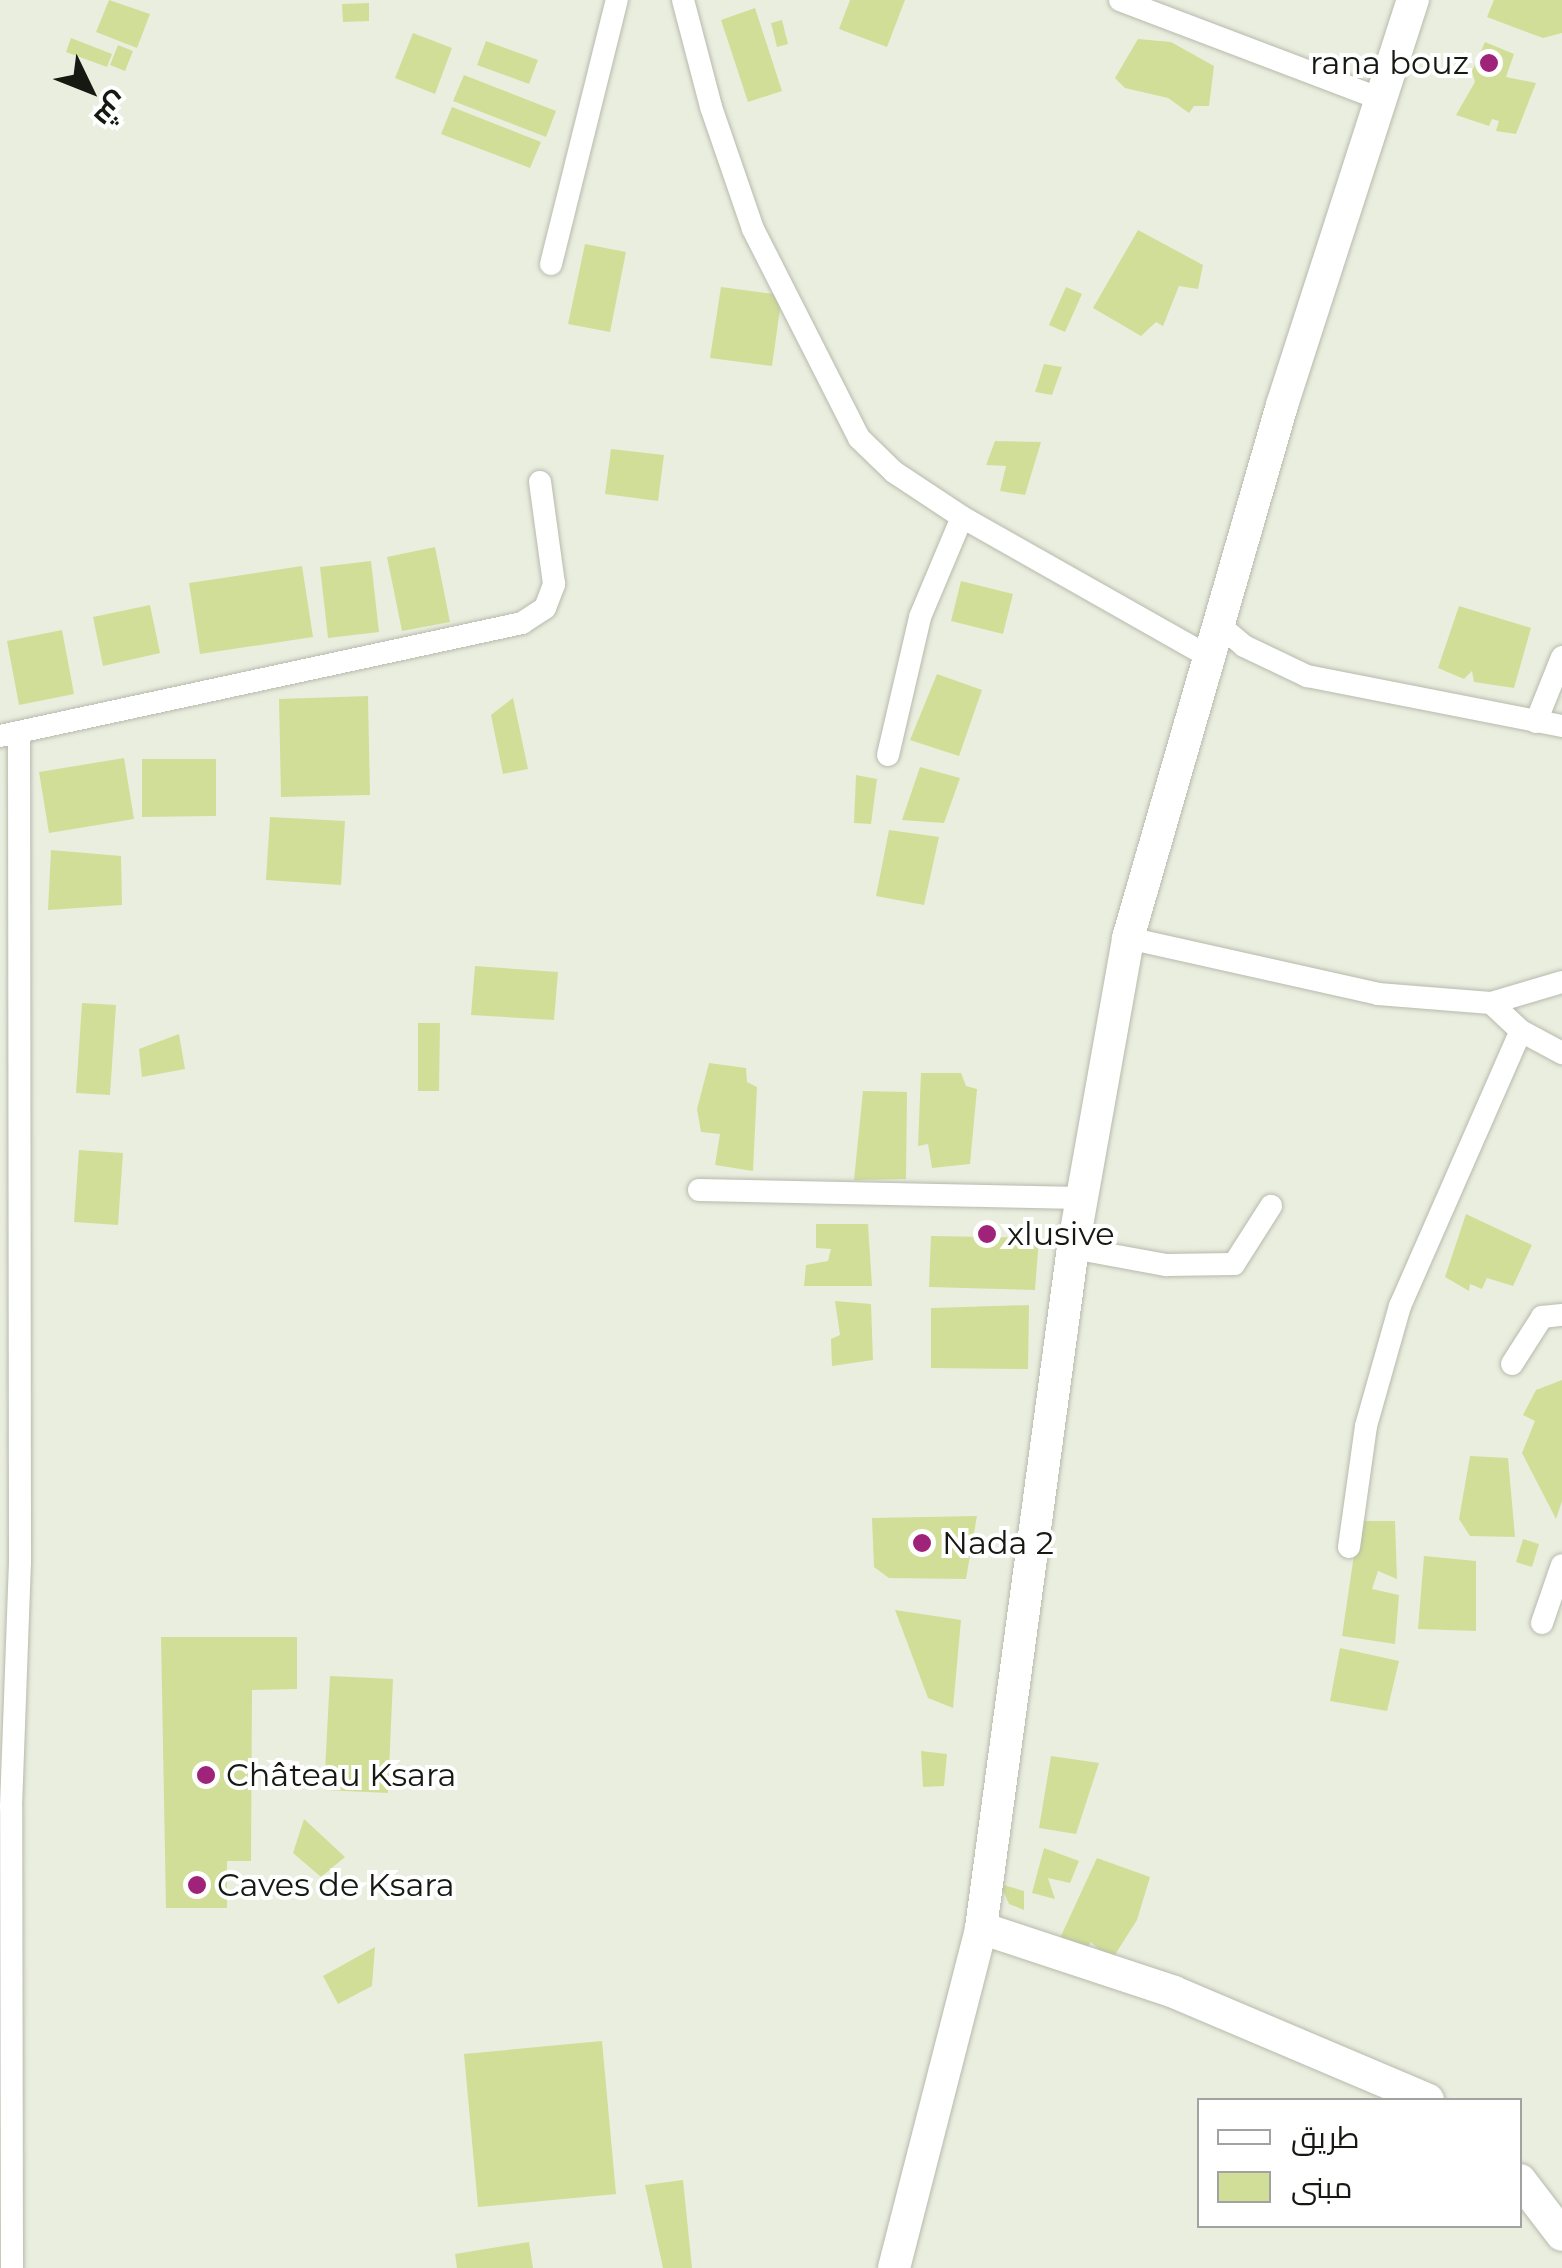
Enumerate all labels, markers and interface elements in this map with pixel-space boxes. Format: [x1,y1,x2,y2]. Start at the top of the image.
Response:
north arrow [40,40,140,140]
place label: rana bouz [1310,44,1469,82]
marker: rana bouz [1478,52,1500,74]
text: ش [87,86,137,135]
place label: xlusive [1007,1215,1115,1253]
marker: xlusive [976,1223,998,1245]
place label: Nada 2 [942,1524,1054,1562]
marker: Nada 2 [911,1532,933,1554]
place label: Château Ksara [226,1756,456,1794]
marker: Château Ksara [195,1764,217,1786]
place label: Caves de Ksara [217,1866,455,1904]
marker: Caves de Ksara [186,1874,208,1896]
legend [1197,2098,1522,2228]
text: طريق [1291,2119,1360,2156]
text: مبنى [1291,2169,1352,2206]

